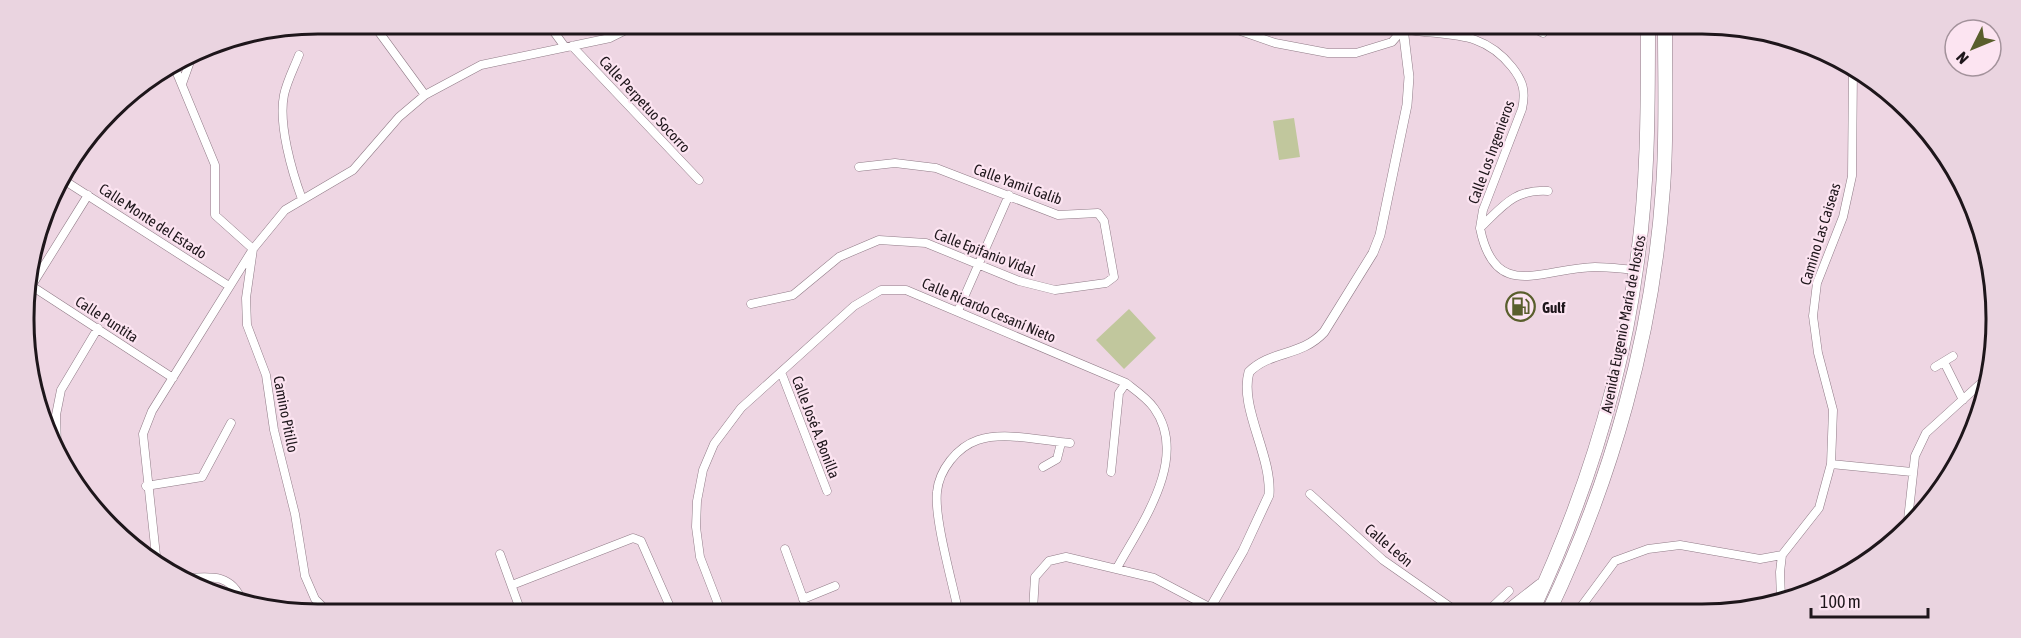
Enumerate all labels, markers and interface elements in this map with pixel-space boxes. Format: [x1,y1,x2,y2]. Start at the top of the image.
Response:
north arrow [1943,18,2003,78]
text: N [1952,49,1972,68]
street label: Calle Perpetuo Socorro [596,52,694,156]
street label: Calle Los Ingenieros [1464,98,1518,206]
street label: Calle Yamil Galib [971,160,1065,208]
street label: Calle Monte del Estado [96,180,210,262]
street label: Camino Las Caiseas [1796,181,1844,287]
street label: Calle Epifanio Vidal [932,225,1038,279]
street label: Avenida Eugenio María de Hostos [1597,234,1649,414]
street label: Calle Ricardo Cesaní Nieto [920,274,1058,346]
fuel station icon: Gulf [1505,291,1537,323]
street label: Calle Puntita [72,292,142,346]
place label: Gulf [1542,299,1566,316]
street label: Calle José A. Bonilla [789,373,843,481]
street label: Camino Pitillo [270,374,302,454]
street label: Calle León [1362,520,1416,570]
scale bar [1811,581,1928,619]
text: 100 m [1820,591,1861,612]

